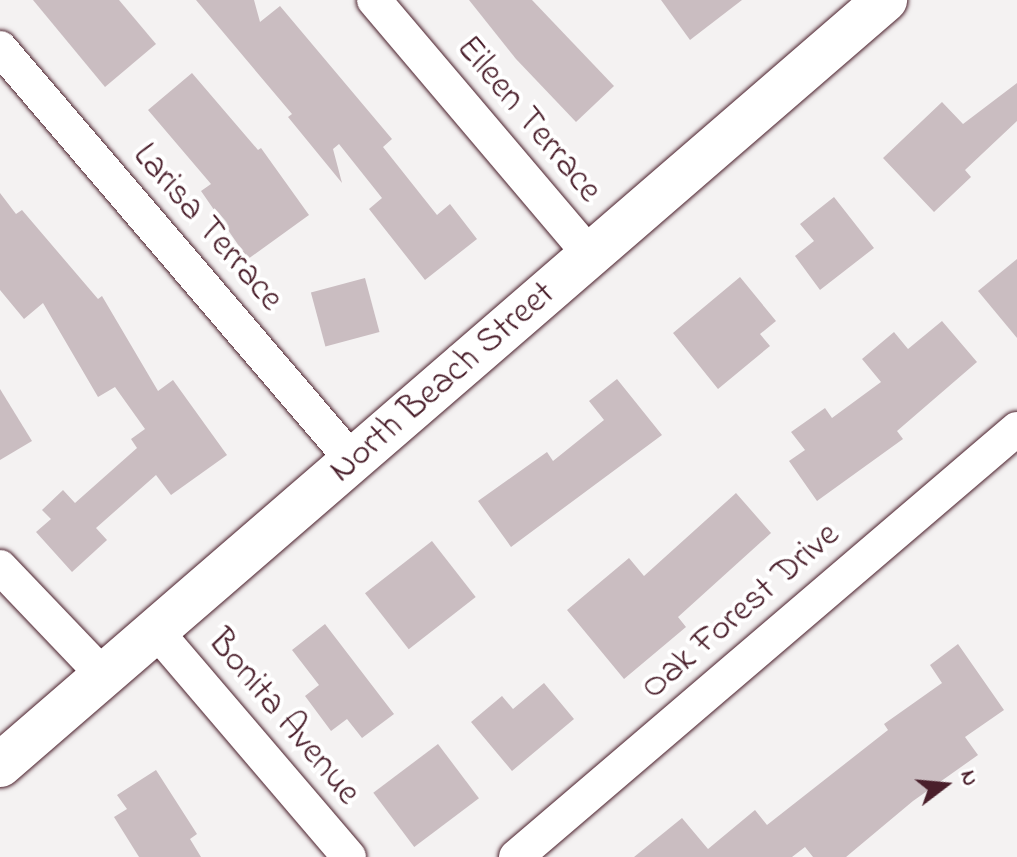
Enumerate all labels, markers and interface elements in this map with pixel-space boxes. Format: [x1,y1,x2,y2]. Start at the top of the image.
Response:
street label: Eileen Terrace [446,28,610,212]
street label: Larisa Terrace [123,135,291,321]
street label: North Beach Street [321,273,565,493]
street label: Oak Forest Drive [633,514,849,710]
street label: Bonita Avenue [197,622,369,814]
north arrow [905,745,985,825]
text: N [951,767,985,790]

